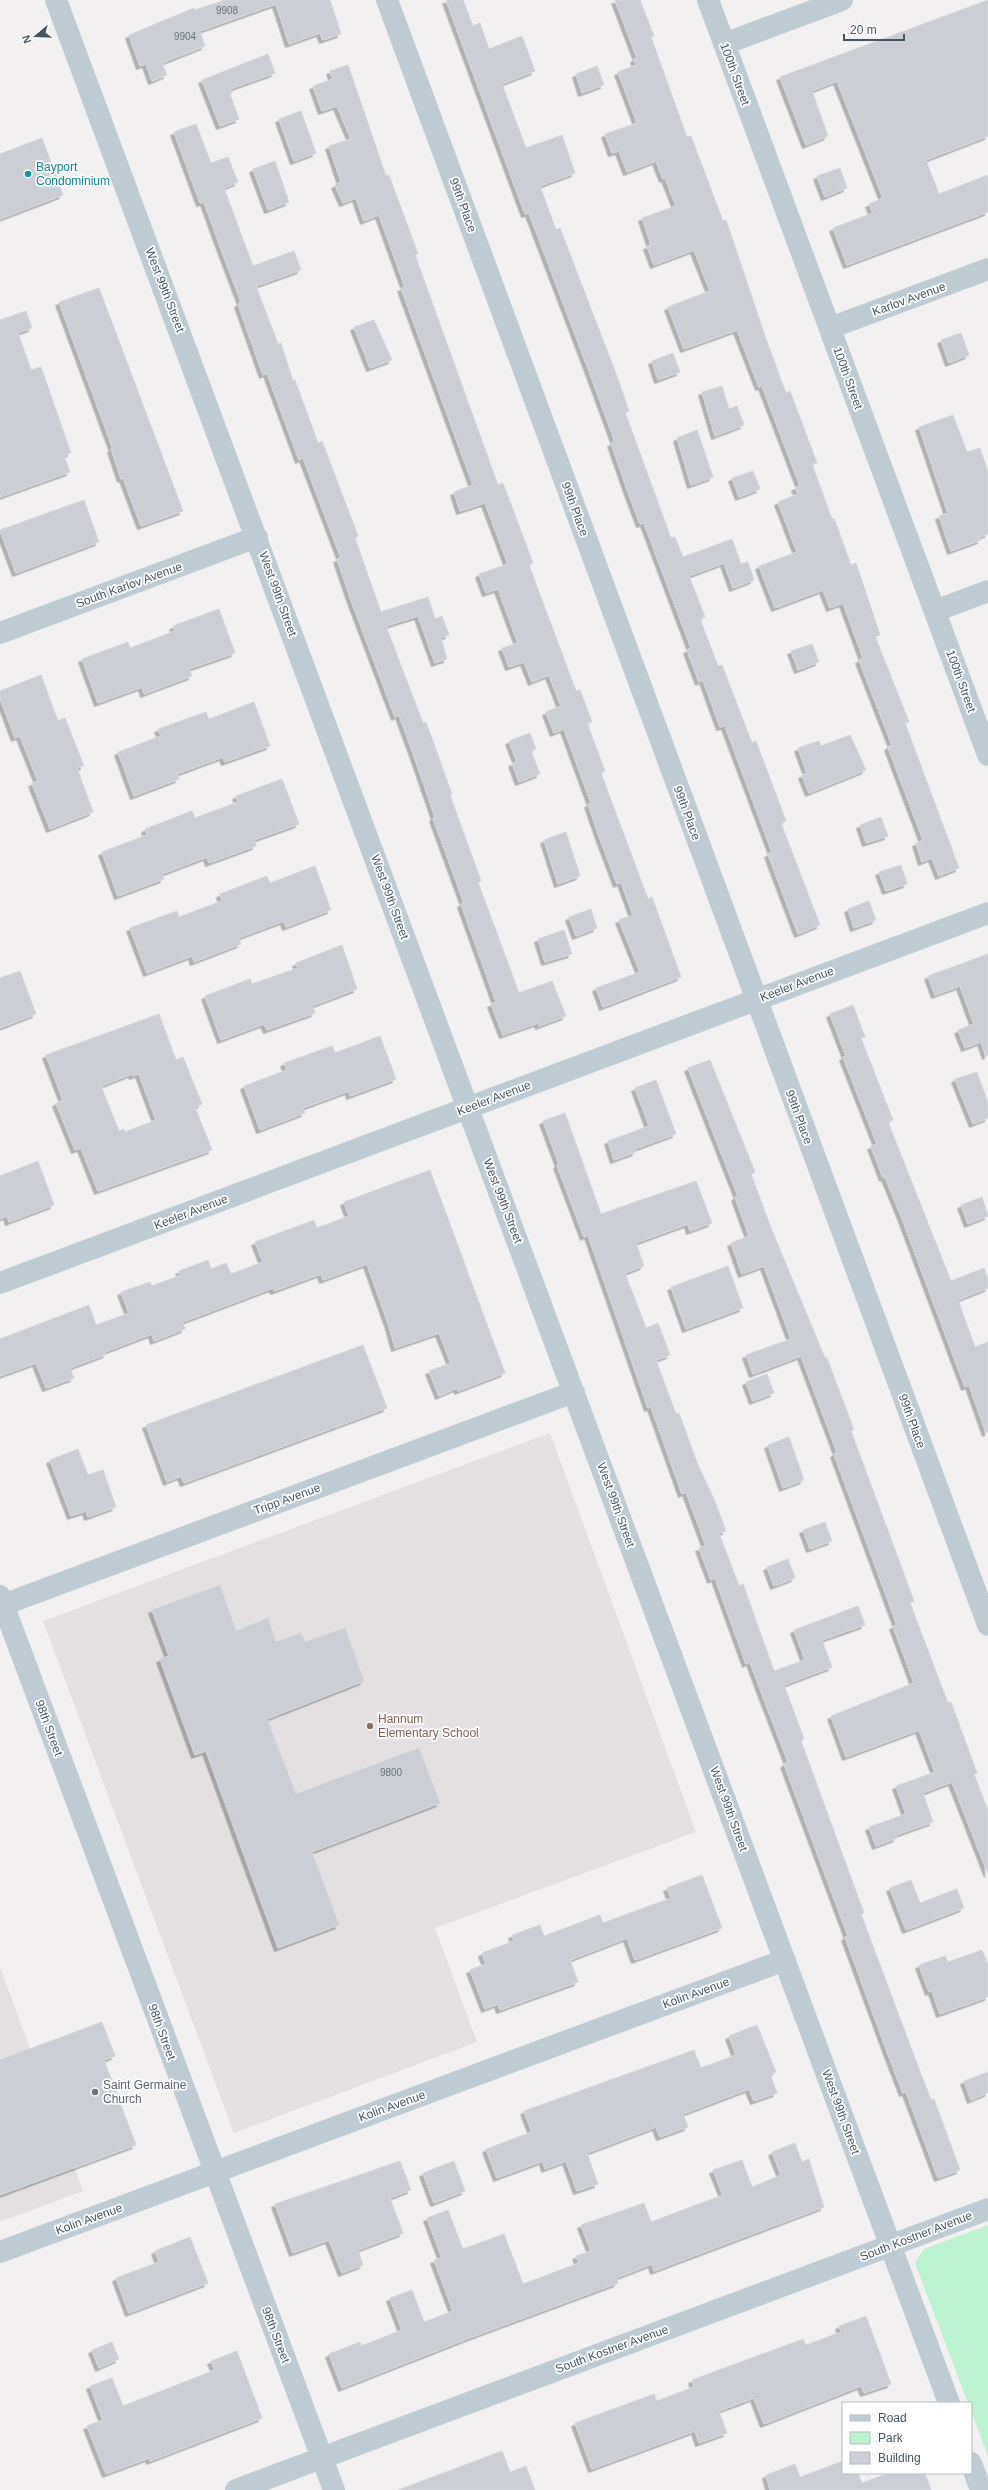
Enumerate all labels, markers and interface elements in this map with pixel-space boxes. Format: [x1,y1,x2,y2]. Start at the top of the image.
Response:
house number: 9908 [216,5,239,16]
north arrow [16,16,56,56]
scale bar [844,16,904,42]
text: 20 m [850,23,877,37]
house number: 9904 [174,31,197,42]
text: N [20,33,34,45]
street label: 100th Street [717,41,753,108]
place label: Bayport Condominium [36,160,110,188]
marker: Bayport Condominium [23,169,33,179]
street label: 99th Place [447,176,479,234]
street label: West 99th Street [142,246,188,335]
street label: Karlov Avenue [870,279,948,319]
street label: 100th Street [830,345,866,412]
street label: 99th Place [559,480,591,538]
street label: West 99th Street [256,550,300,639]
street label: South Karlov Avenue [74,559,184,611]
street label: 100th Street [943,648,979,715]
street label: 99th Place [671,784,703,842]
street label: West 99th Street [368,853,412,942]
street label: Keeler Avenue [758,963,836,1004]
street label: Keeler Avenue [455,1077,533,1118]
street label: 99th Place [783,1088,815,1146]
street label: West 99th Street [480,1157,526,1246]
street label: Keeler Avenue [152,1191,230,1232]
street label: 99th Place [896,1392,928,1450]
street label: West 99th Street [594,1461,638,1550]
street label: Tripp Avenue [252,1480,323,1518]
street label: 98th Street [32,1698,66,1759]
place label: Hannum Elementary School [378,1712,479,1740]
marker: Hannum Elementary School [365,1721,375,1731]
street label: West 99th Street [707,1765,751,1854]
house number: 9800 [380,1767,403,1778]
street label: Kolin Avenue [661,1974,732,2012]
street label: 98th Street [145,2002,179,2063]
street label: West 99th Street [819,2068,863,2157]
place label: Saint Germaine Church [103,2078,187,2106]
marker: Saint Germaine Church [90,2087,100,2097]
street label: Kolin Avenue [357,2087,428,2125]
street label: Kolin Avenue [54,2200,125,2238]
street label: South Kostner Avenue [858,2208,974,2264]
street label: 98th Street [259,2305,293,2366]
street label: South Kostner Avenue [554,2322,671,2376]
legend [842,2402,972,2474]
text: Road [878,2411,907,2425]
text: Park [878,2431,904,2445]
text: Building [878,2451,921,2465]

